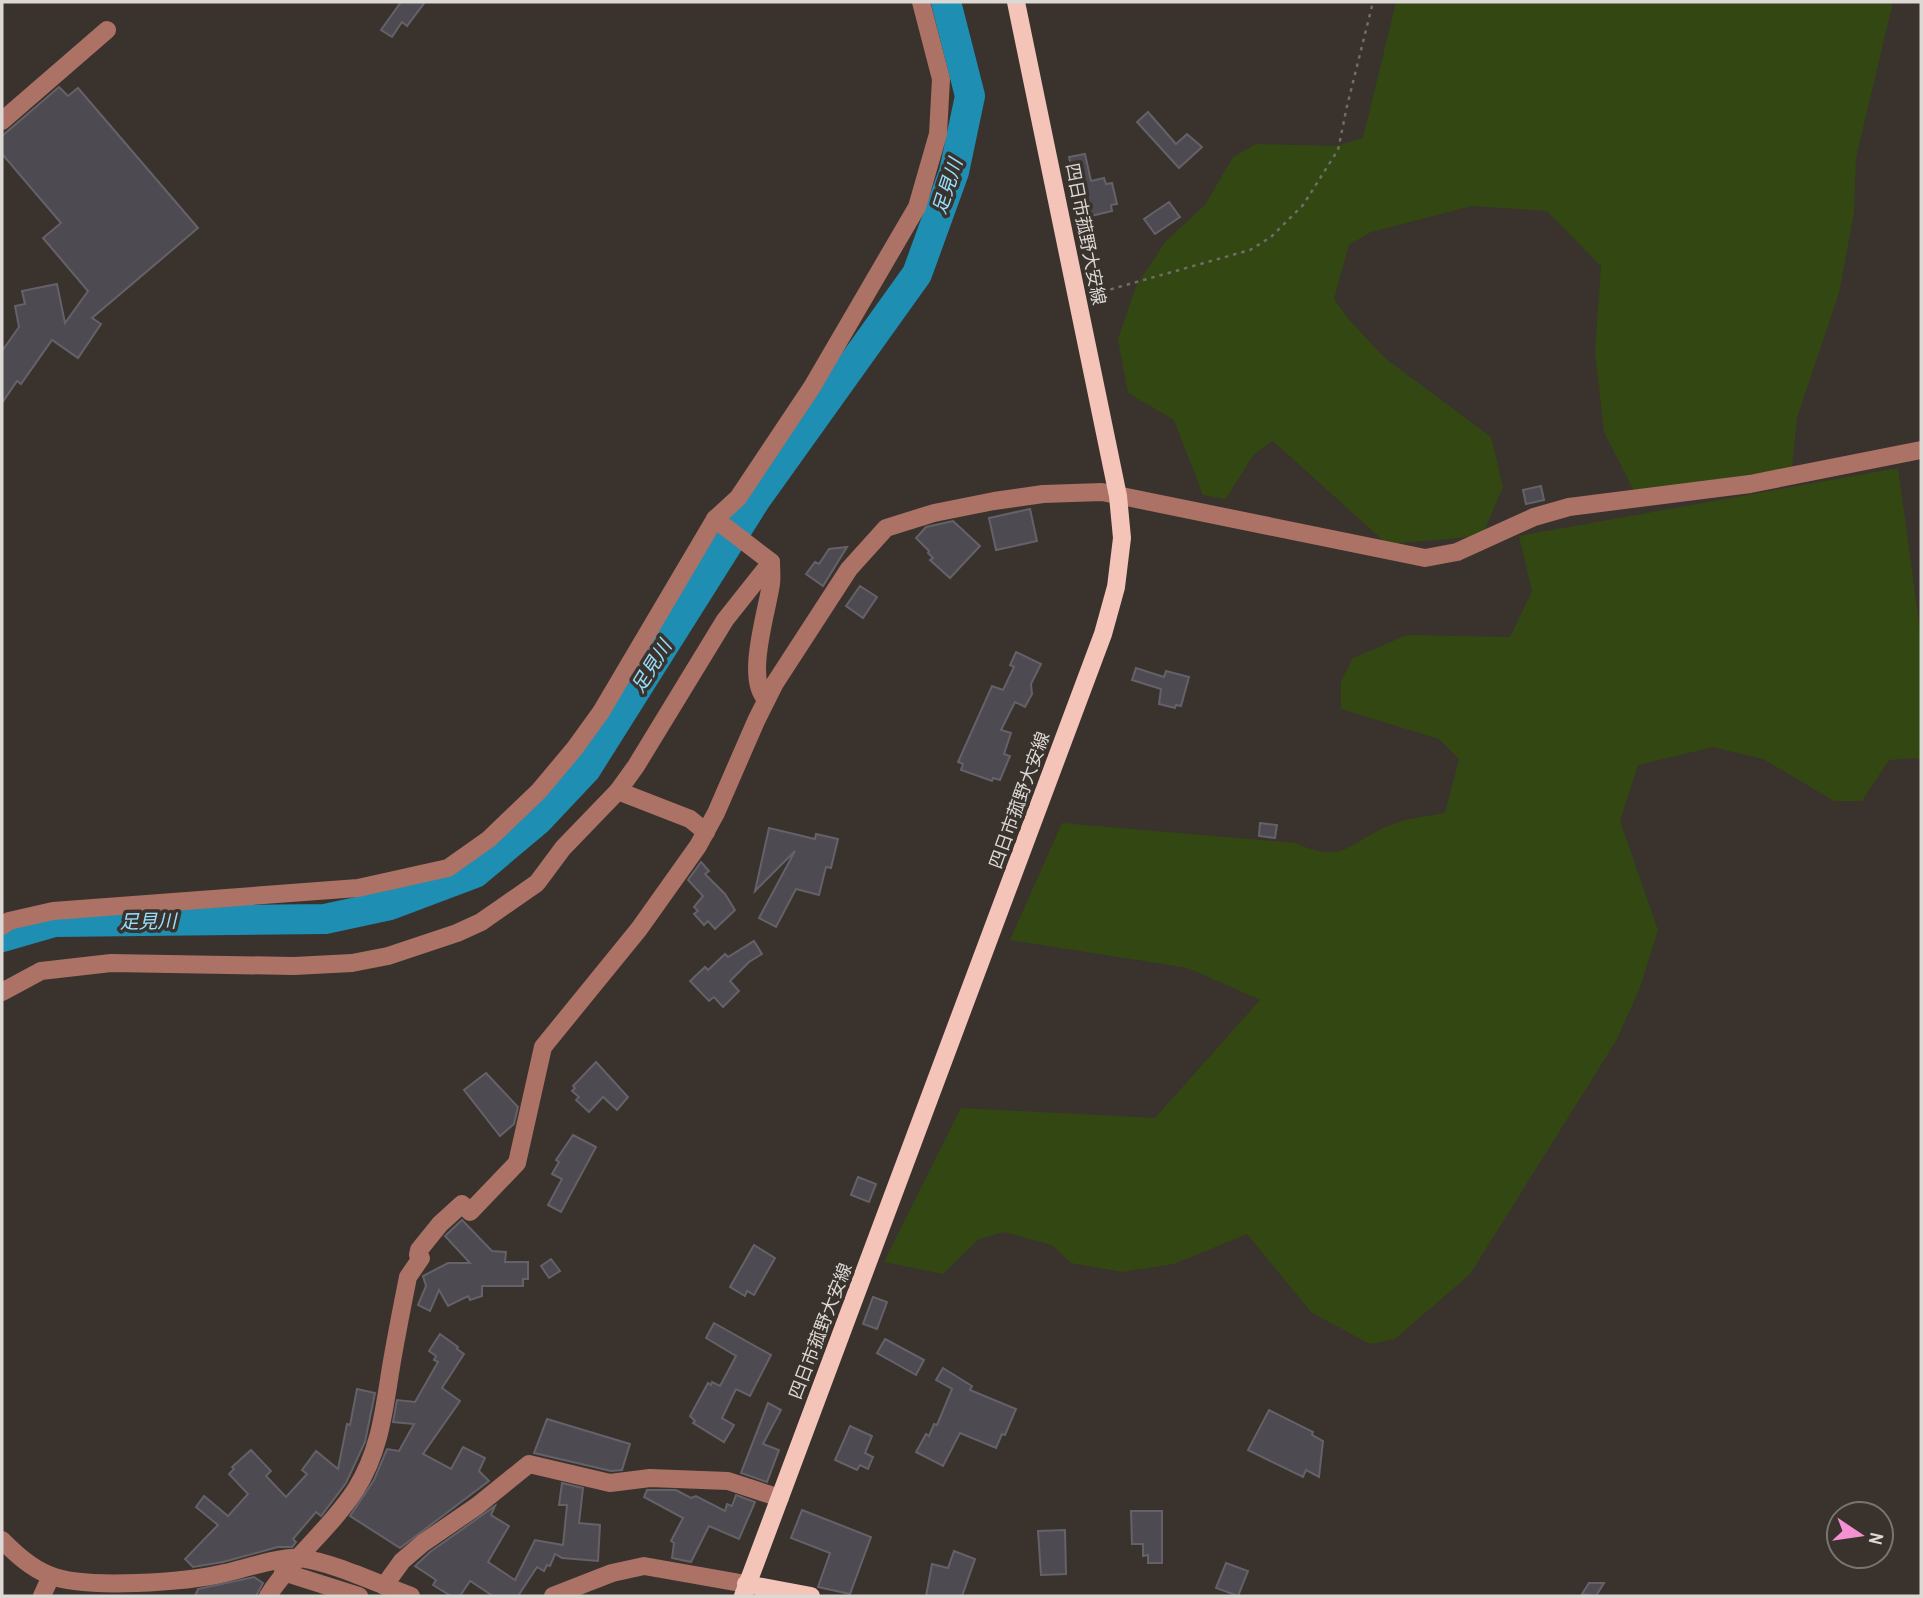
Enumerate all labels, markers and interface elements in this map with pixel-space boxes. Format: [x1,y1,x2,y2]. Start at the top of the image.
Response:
water label: 足見川 [926,153,969,217]
street label: 四日市菰野大安線 [1060,161,1112,307]
water label: 足見川 [625,633,678,697]
street label: 四日市菰野大安線 [983,728,1055,872]
water label: 足見川 [119,907,179,934]
street label: 四日市菰野大安線 [783,1259,857,1403]
north arrow [1825,1500,1895,1570]
text: N [1863,1530,1890,1547]

